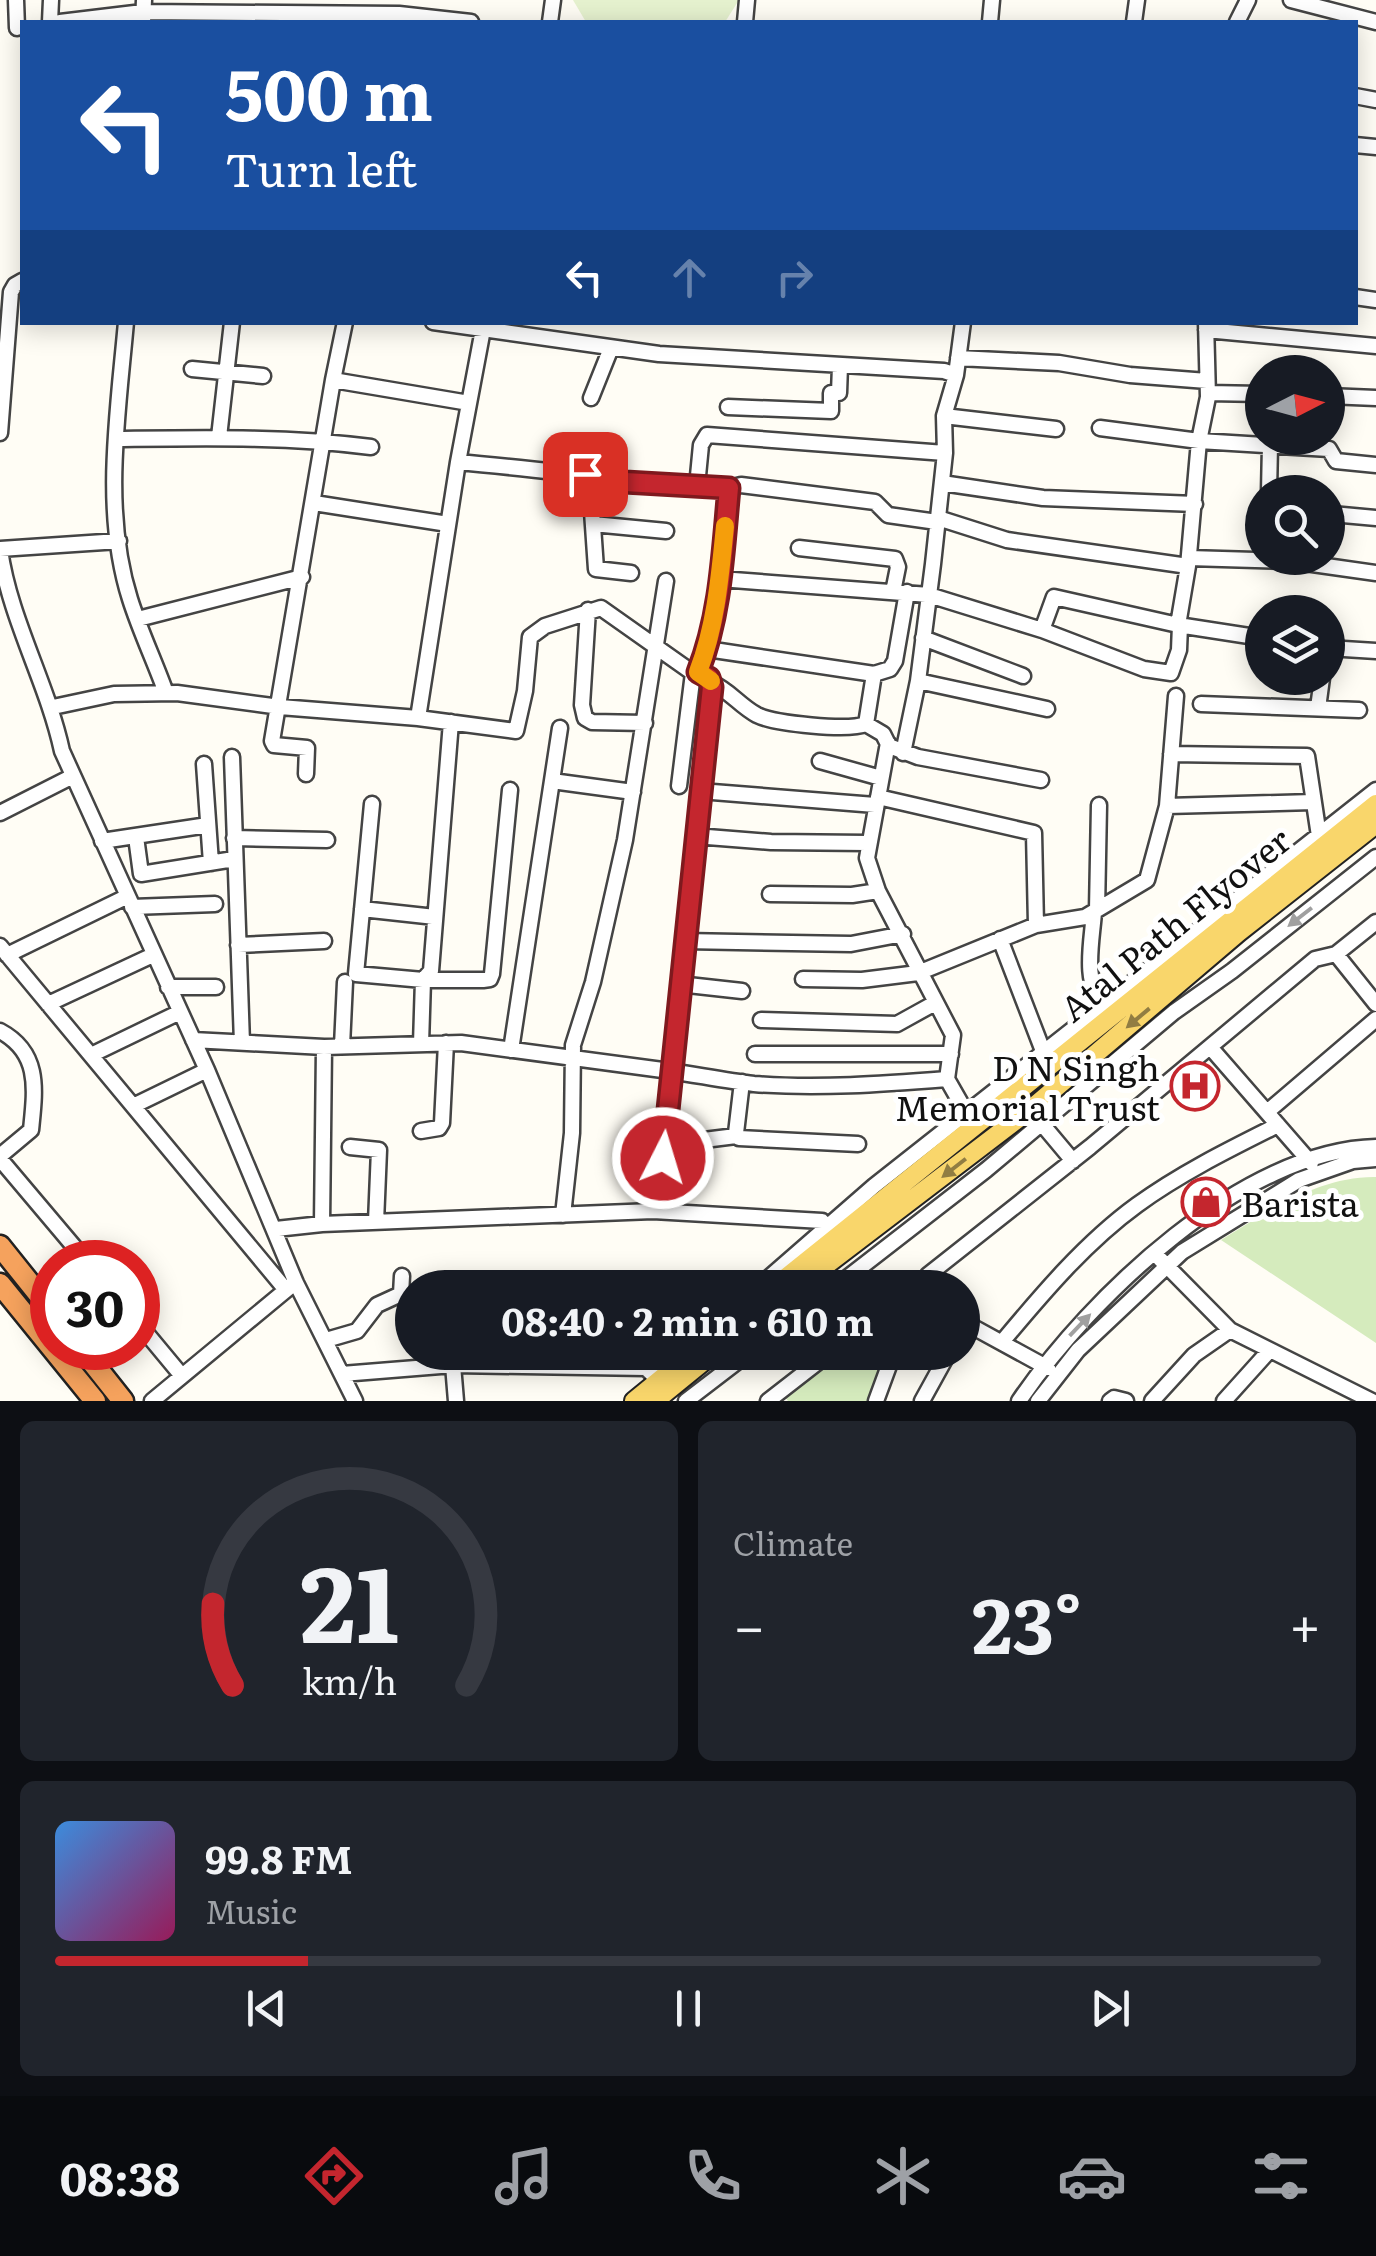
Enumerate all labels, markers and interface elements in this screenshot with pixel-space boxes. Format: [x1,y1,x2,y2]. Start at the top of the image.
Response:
text: 500 m [225,39,433,143]
icon: left [60,60,190,190]
text: Turn left [225,134,417,201]
icon: left [557,250,612,305]
icon: ahead [662,250,717,305]
icon: right [767,250,822,305]
north arrow [1245,355,1345,455]
map controls [1245,355,1345,695]
pin [543,432,628,517]
icon: arrive [558,447,613,502]
button: search [1245,475,1345,575]
button: layers [1245,595,1345,695]
street label: Atal Path Flyover [1047,813,1301,1032]
one-way arrow [1287,906,1312,927]
one-way arrow [1126,1007,1151,1029]
place label: D N Singh Memorial Trust [895,1040,1160,1132]
hospital icon: D N Singh Memorial Trust [1169,1060,1221,1112]
position arrow [611,1106,715,1210]
one-way arrow [942,1157,967,1178]
shop icon: Barista [1180,1176,1232,1228]
place label: Barista [1241,1176,1359,1228]
speed limit sign: 30 [30,1240,160,1370]
text: 08:40 · 2 min · 610 m [501,1291,874,1348]
one-way arrow [1068,1313,1091,1337]
text: Climate [733,1518,853,1566]
text: 21 [300,1521,398,1675]
text: 23° [972,1566,1082,1677]
text: − [733,1582,765,1664]
text: + [1289,1582,1321,1664]
text: km/h [301,1653,397,1706]
text: 99.8 FM [205,1829,352,1886]
text: Music [205,1886,297,1934]
icon: previous [239,1981,294,2036]
icon: pause [661,1981,716,2036]
icon: next [1083,1981,1138,2036]
icon: directions [299,2141,369,2211]
icon: music [489,2141,559,2211]
icon: phone [678,2141,748,2211]
icon: climate [868,2141,938,2211]
icon: car [1057,2141,1127,2211]
icon: filters [1246,2141,1316,2211]
text: 08:38 [60,2143,180,2210]

